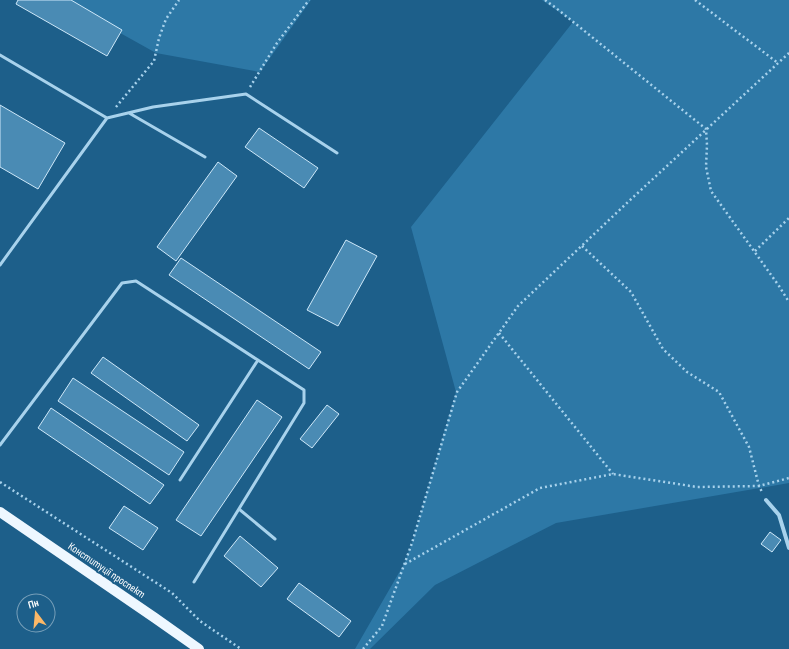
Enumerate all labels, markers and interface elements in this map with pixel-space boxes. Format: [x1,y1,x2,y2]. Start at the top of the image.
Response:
street label: Конституції проспект [66,540,148,601]
north arrow [16,593,56,633]
text: Пн [26,596,40,612]

